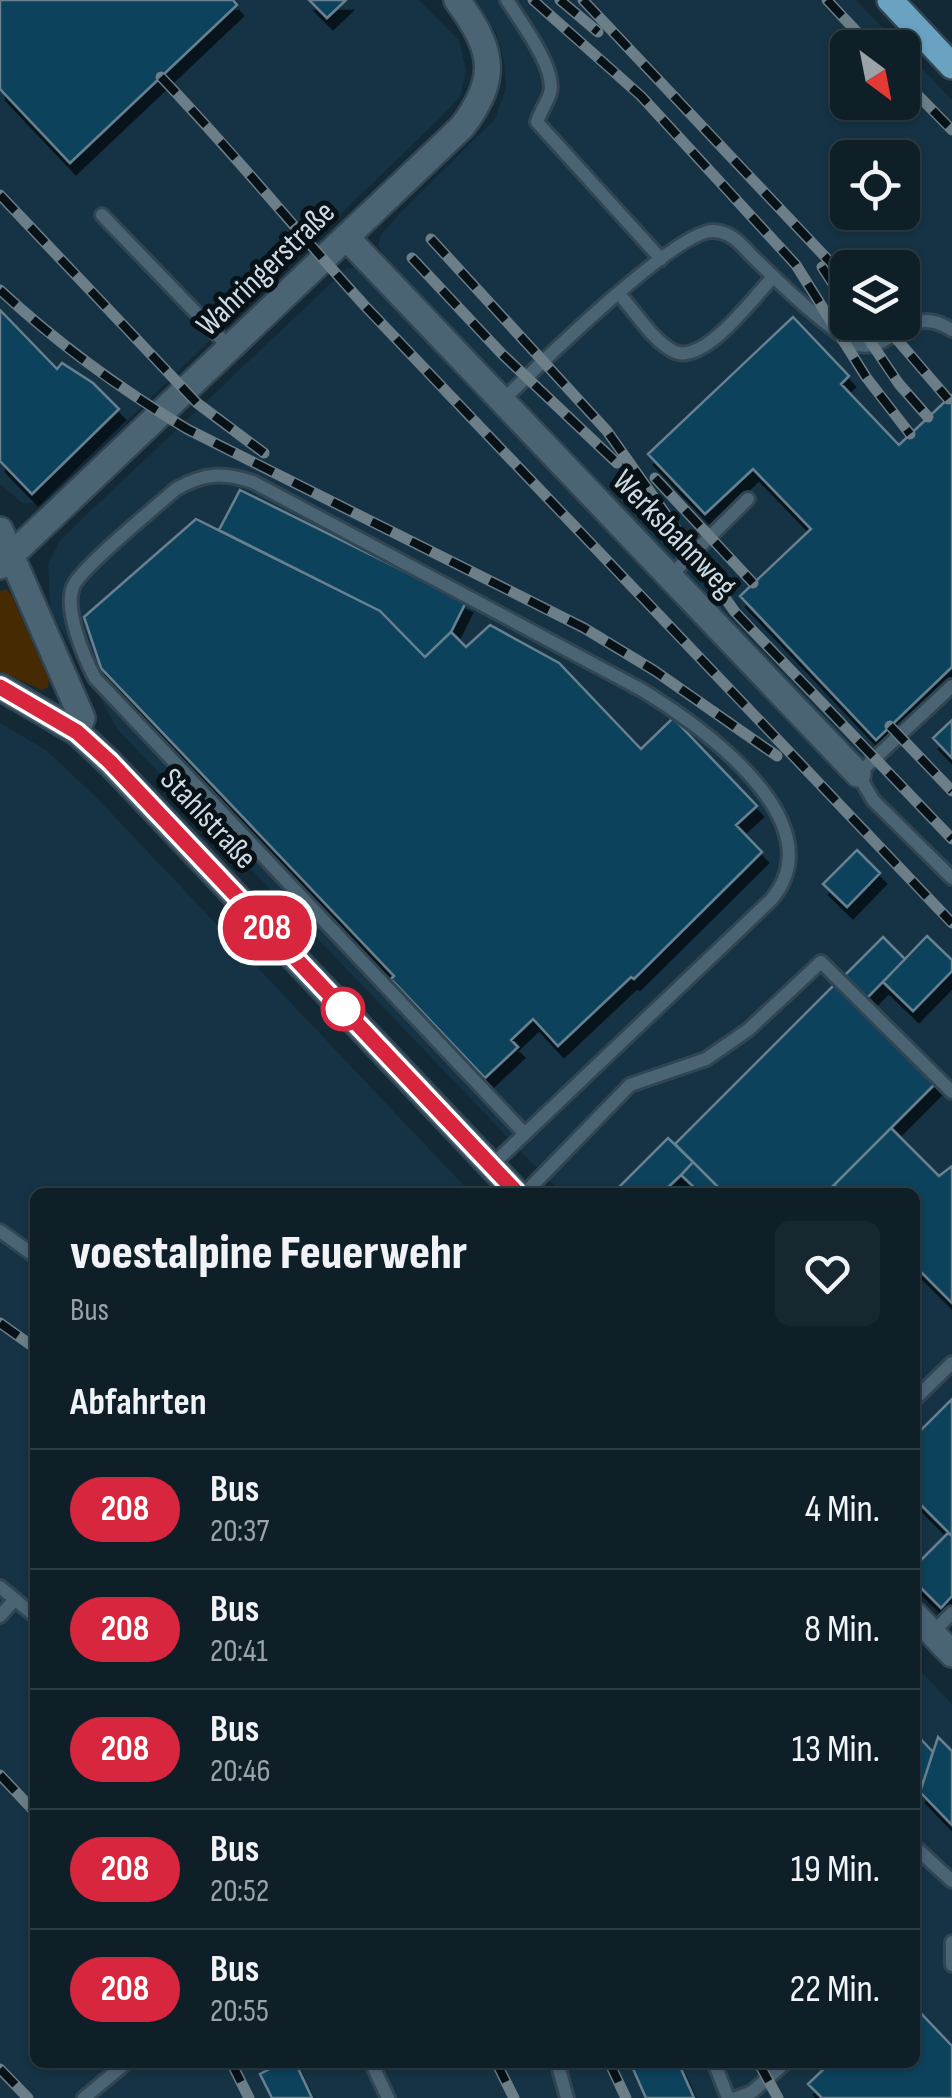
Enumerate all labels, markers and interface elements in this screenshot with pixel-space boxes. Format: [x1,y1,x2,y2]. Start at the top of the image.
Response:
north arrow [830,30,920,120]
map controls [830,30,920,340]
button: locate [830,140,920,230]
street label: Wahringerstraße [189,193,343,345]
button: layers [830,250,920,340]
street label: Werksbahnweg [604,462,744,606]
street label: Stahlstraße [152,760,264,878]
line badge: 208 [210,896,324,960]
text: 208 [243,907,291,950]
unlabelled marker [322,988,364,1030]
button: heart [775,1221,880,1326]
text: voestalpine Feuerwehr [70,1225,467,1282]
text: Bus [70,1291,109,1330]
text: Abfahrten [70,1380,207,1425]
text: Bus [210,1467,259,1512]
text: 4 Min. [805,1487,880,1532]
text: 208 [101,1488,149,1531]
text: 20:37 [210,1512,269,1551]
text: Bus [210,1587,259,1632]
text: 8 Min. [804,1607,880,1652]
text: 208 [101,1608,149,1651]
text: 20:41 [210,1632,268,1671]
text: Bus [210,1707,259,1752]
text: 13 Min. [792,1727,880,1772]
text: 208 [101,1728,149,1771]
text: 20:46 [210,1752,271,1791]
text: Bus [210,1827,259,1872]
text: 19 Min. [791,1847,880,1892]
text: 208 [101,1848,149,1891]
text: 20:52 [210,1872,269,1911]
text: Bus [210,1947,259,1992]
text: 22 Min. [790,1967,880,2012]
text: 208 [101,1968,149,2011]
text: 20:55 [210,1992,269,2031]

